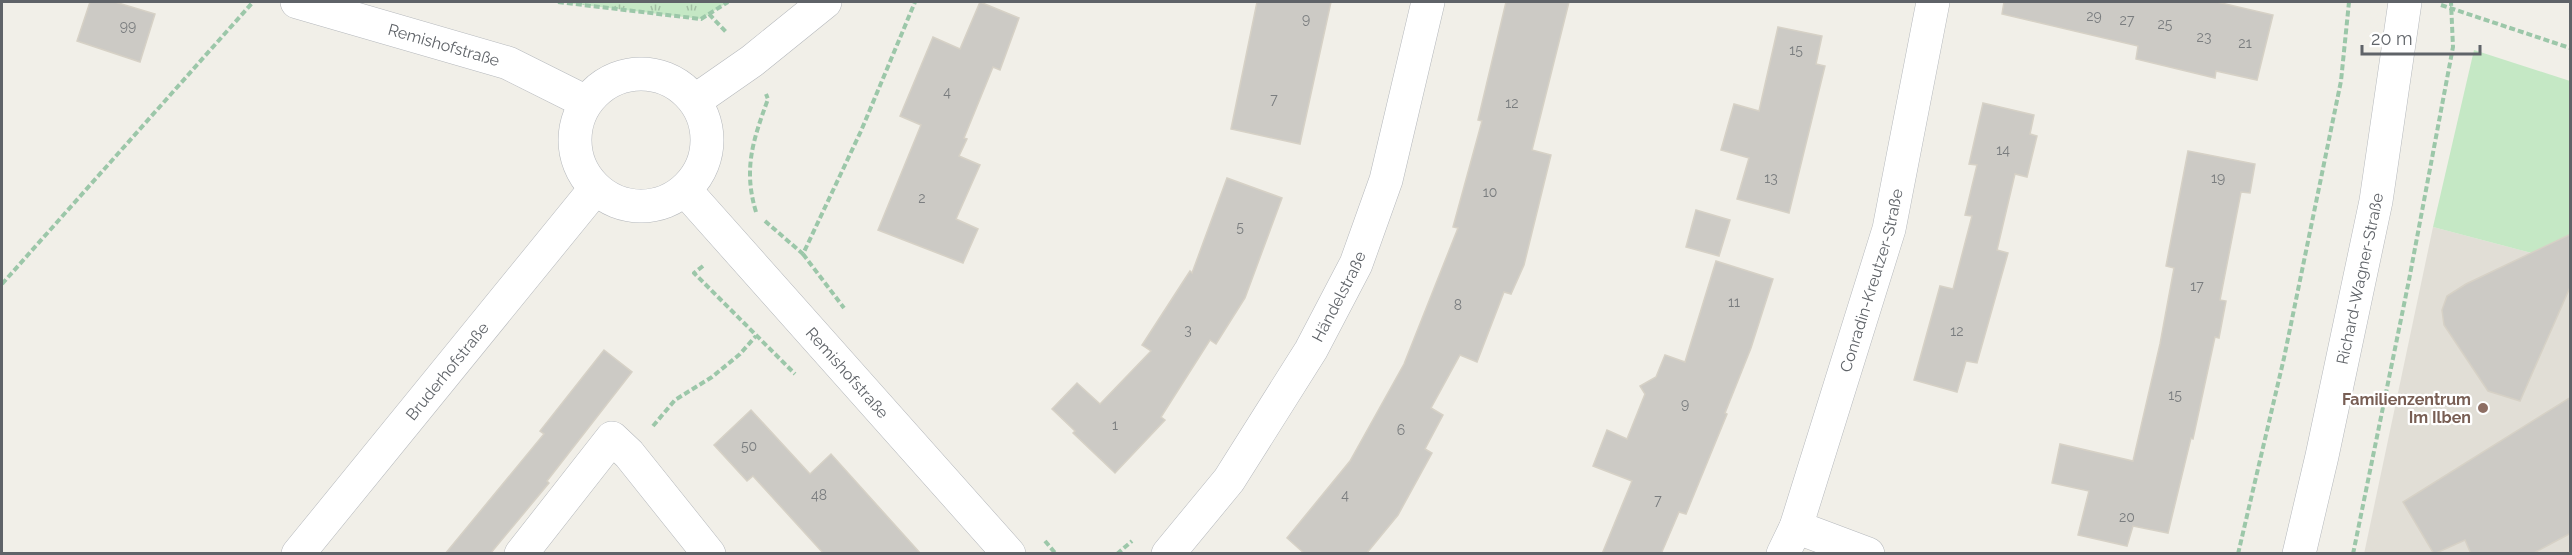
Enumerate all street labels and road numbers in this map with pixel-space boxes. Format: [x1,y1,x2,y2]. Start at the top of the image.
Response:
street label: Remishofstraße [386,20,502,70]
street label: Conradin-Kreutzer-Straße [1836,187,1907,374]
street label: Richard-Wagner-Straße [2333,192,2387,366]
street label: Händelstraße [1308,249,1370,345]
street label: Bruderhofstraße [402,319,493,424]
street label: Remishofstraße [802,324,893,422]

